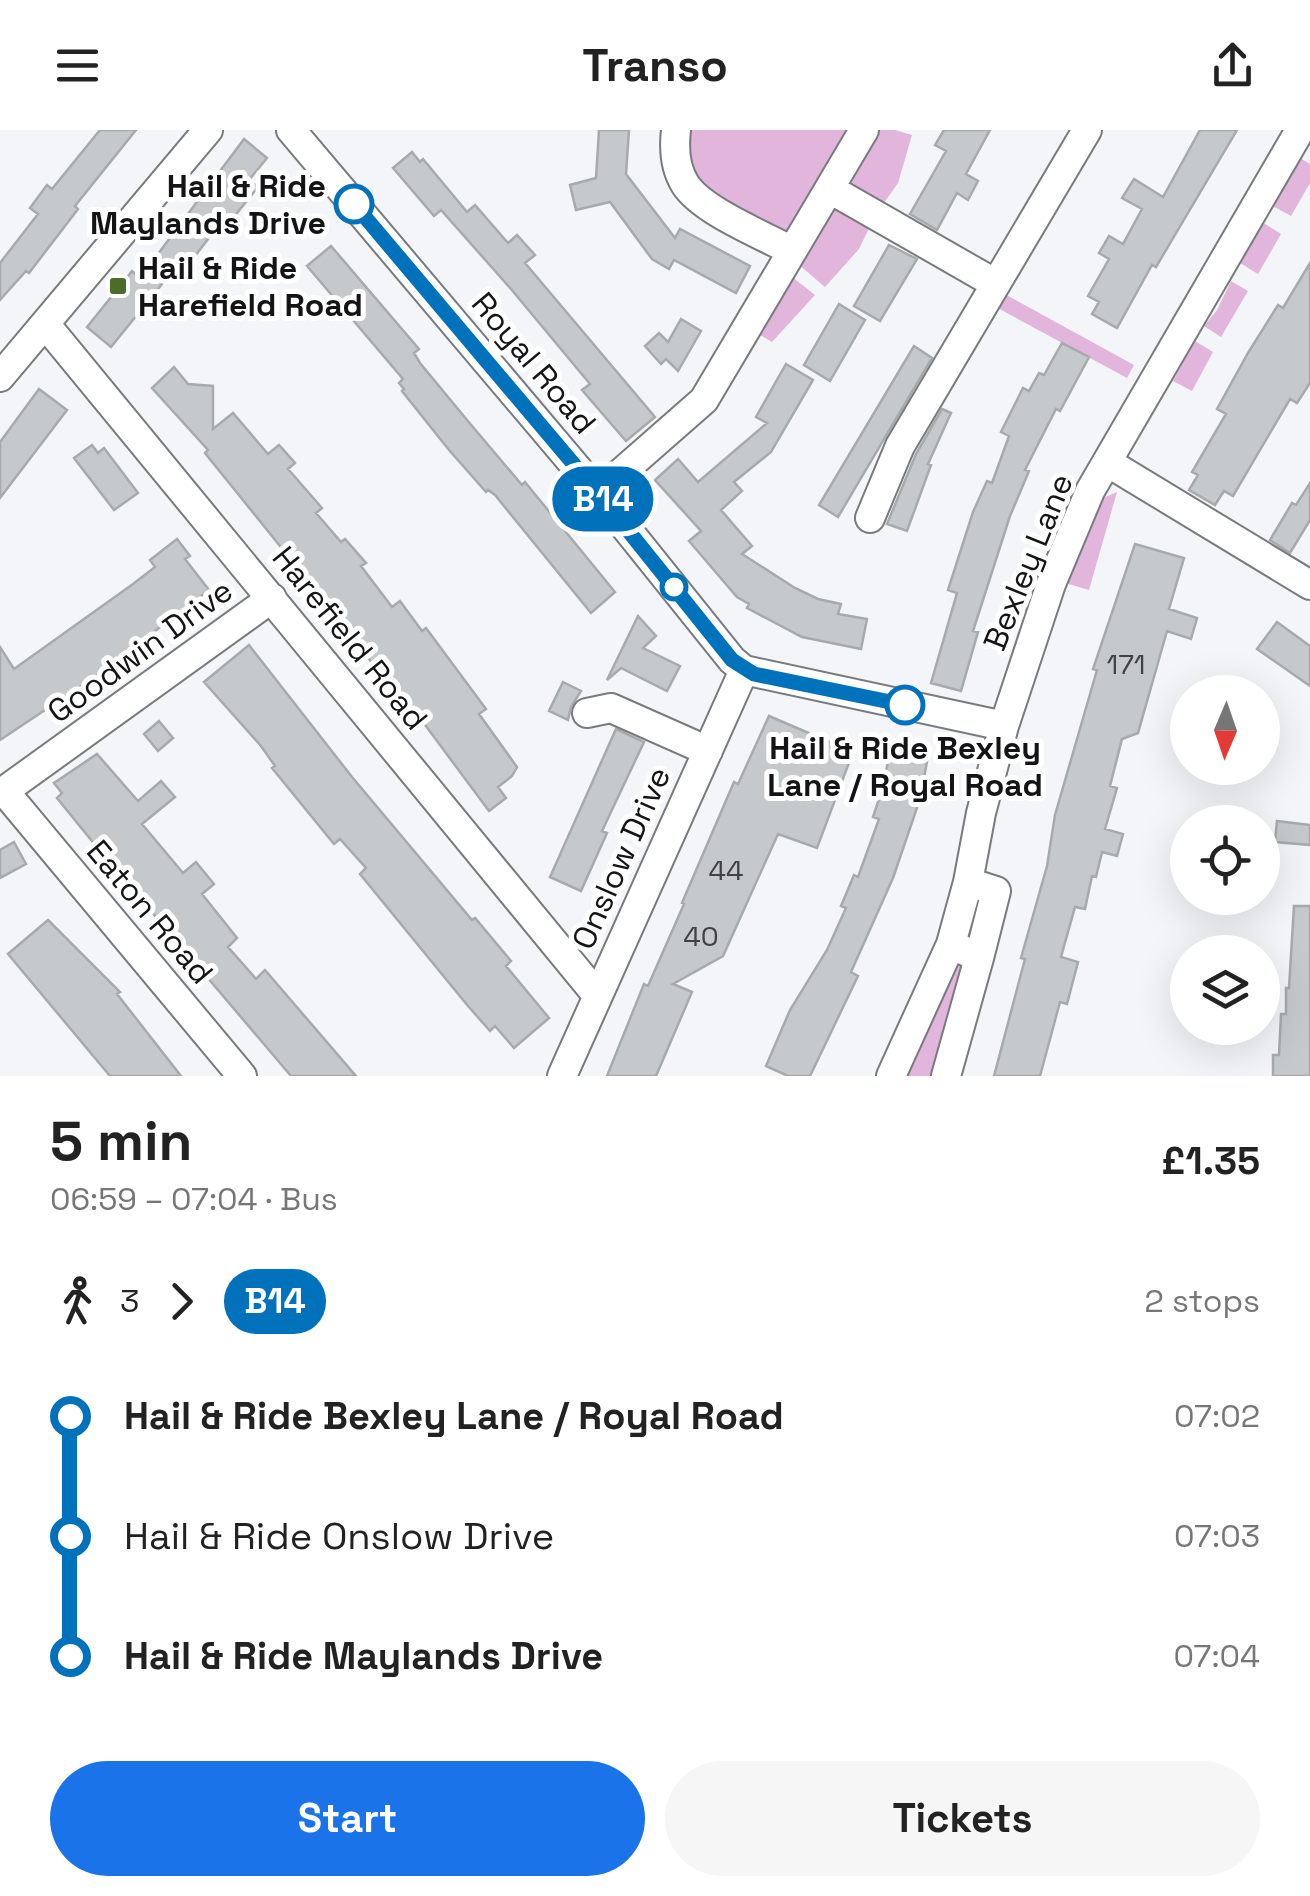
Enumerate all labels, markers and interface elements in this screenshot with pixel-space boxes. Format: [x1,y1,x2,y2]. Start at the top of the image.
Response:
text: Transo [582,37,728,94]
icon: menu [50,38,105,93]
icon: share [1205,38,1260,93]
place label: Hail & Ride Maylands Drive [90,166,326,243]
marker: Hail & Ride Maylands Drive [335,185,373,223]
place label: Hail & Ride Harefield Road [138,248,363,325]
marker: Hail & Ride Harefield Road [107,275,129,297]
street label: Royal Road [463,284,605,442]
line badge: B14 [546,466,660,532]
street label: Bexley Lane [974,468,1082,656]
text: B14 [572,477,634,521]
street label: Harefield Road [264,538,436,738]
street label: Goodwin Drive [40,570,240,732]
unlabelled marker [661,574,687,600]
house number: 171 [1107,646,1145,682]
north arrow [1170,675,1280,785]
map controls [1170,675,1280,1045]
marker: Hail & Ride Bexley Lane / Royal Road [886,686,924,724]
place label: Hail & Ride Bexley Lane / Royal Road [767,728,1043,805]
street label: Onslow Drive [563,760,679,956]
button: locate [1170,805,1280,915]
street label: Eaton Road [78,832,222,992]
house number: 44 [708,852,744,888]
house number: 40 [683,918,719,954]
button: layers [1170,935,1280,1045]
text: 5 min [50,1106,192,1176]
text: £1.35 [1161,1137,1260,1185]
text: 06:59 – 07:04 · Bus [50,1179,338,1219]
icon: walk [50,1274,105,1329]
icon: forward [154,1274,209,1329]
text: B14 [244,1279,306,1323]
text: 3 [120,1281,139,1321]
text: 2 stops [1145,1281,1260,1321]
text: Hail & Ride Bexley Lane / Royal Road [124,1392,784,1440]
text: 07:02 [1174,1396,1260,1436]
text: Hail & Ride Onslow Drive [124,1512,554,1560]
text: 07:03 [1174,1516,1260,1556]
text: Hail & Ride Maylands Drive [124,1632,603,1680]
text: 07:04 [1173,1636,1260,1676]
button: Start [50,1761,645,1876]
button: Tickets [665,1761,1260,1876]

